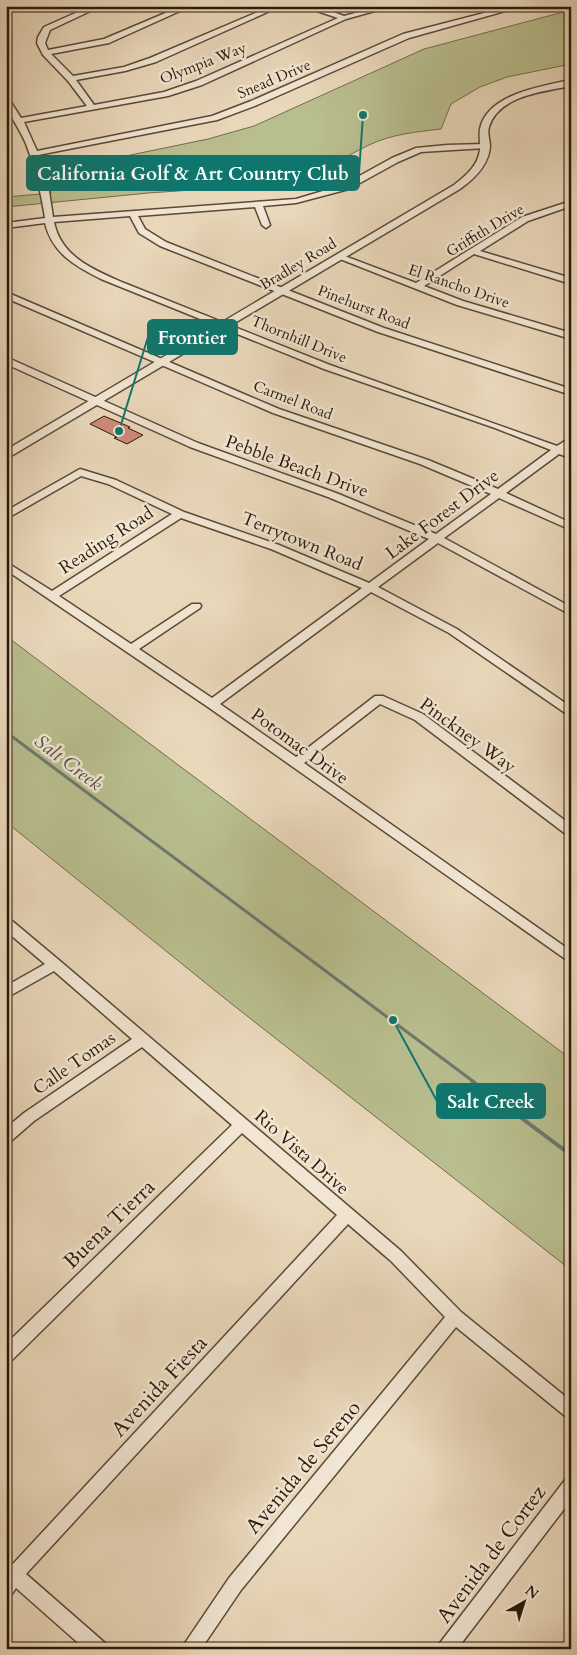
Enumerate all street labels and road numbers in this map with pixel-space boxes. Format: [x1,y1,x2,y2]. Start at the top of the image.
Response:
street label: Olympia Way [157,37,249,89]
street label: Snead Drive [234,55,314,103]
street label: Griffith Drive [442,199,528,261]
street label: Bradley Road [256,233,340,295]
street label: El Rancho Drive [406,259,513,313]
street label: Pinehurst Road [315,280,413,334]
street label: Thornhill Drive [248,311,350,367]
street label: Carmel Road [250,376,336,424]
street label: Pebble Beach Drive [222,429,372,504]
street label: Lake Forest Drive [380,463,504,565]
street label: Reading Road [54,500,159,580]
street label: Terrytown Road [238,506,366,577]
street label: Pinckney Way [414,692,521,779]
street label: Potomac Drive [246,702,354,790]
street label: Calle Tomas [28,1026,121,1101]
street label: Rio Vista Drive [249,1104,354,1201]
street label: Buena Tierra [57,1173,162,1276]
street label: Avenida Fiesta [105,1329,214,1443]
street label: Avenida de Sereno [239,1395,368,1540]
street label: Avenida de Cortez [430,1479,553,1629]

